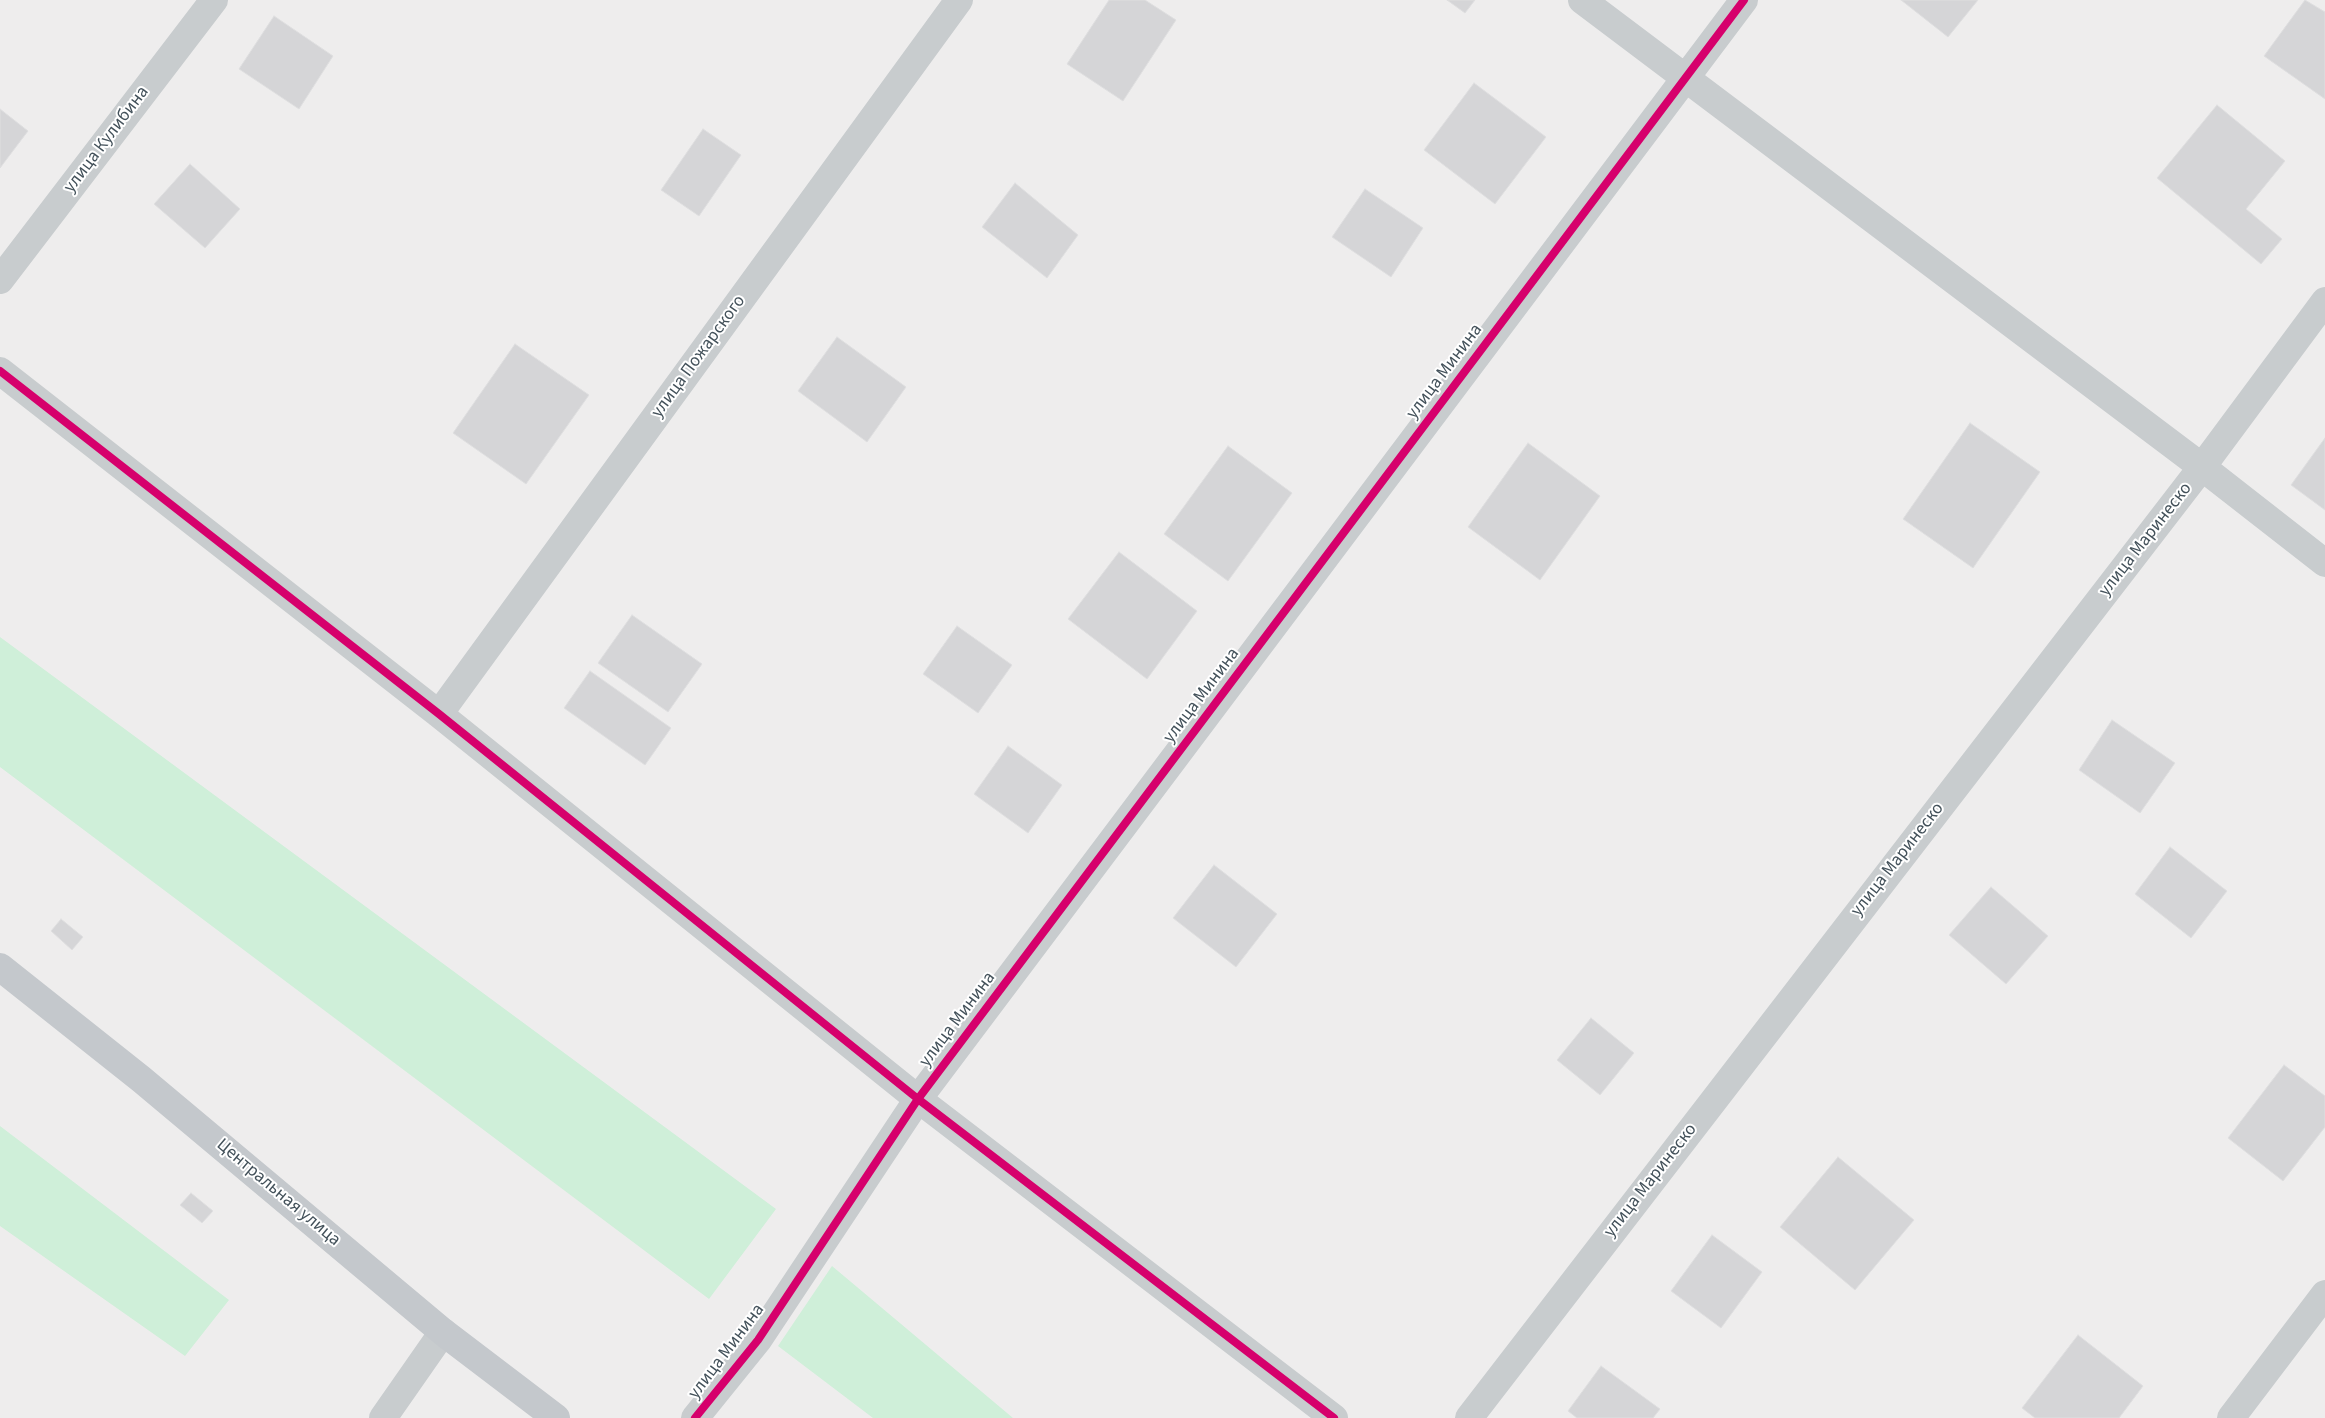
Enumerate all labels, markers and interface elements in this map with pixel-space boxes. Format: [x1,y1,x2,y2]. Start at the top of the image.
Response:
street label: улица Кулибина [60,82,154,198]
street label: улица Пожарского [647,291,751,423]
street label: улица Минина [1402,320,1488,424]
street label: улица Маринеско [2095,479,2197,601]
street label: улица Минина [1159,644,1245,748]
street label: улица Маринеско [1847,799,1949,921]
street label: улица Минина [915,968,1001,1072]
street label: улица Маринеско [1600,1120,1702,1242]
street label: Центральная улица [212,1135,344,1251]
street label: улица Минина [684,1300,770,1404]

